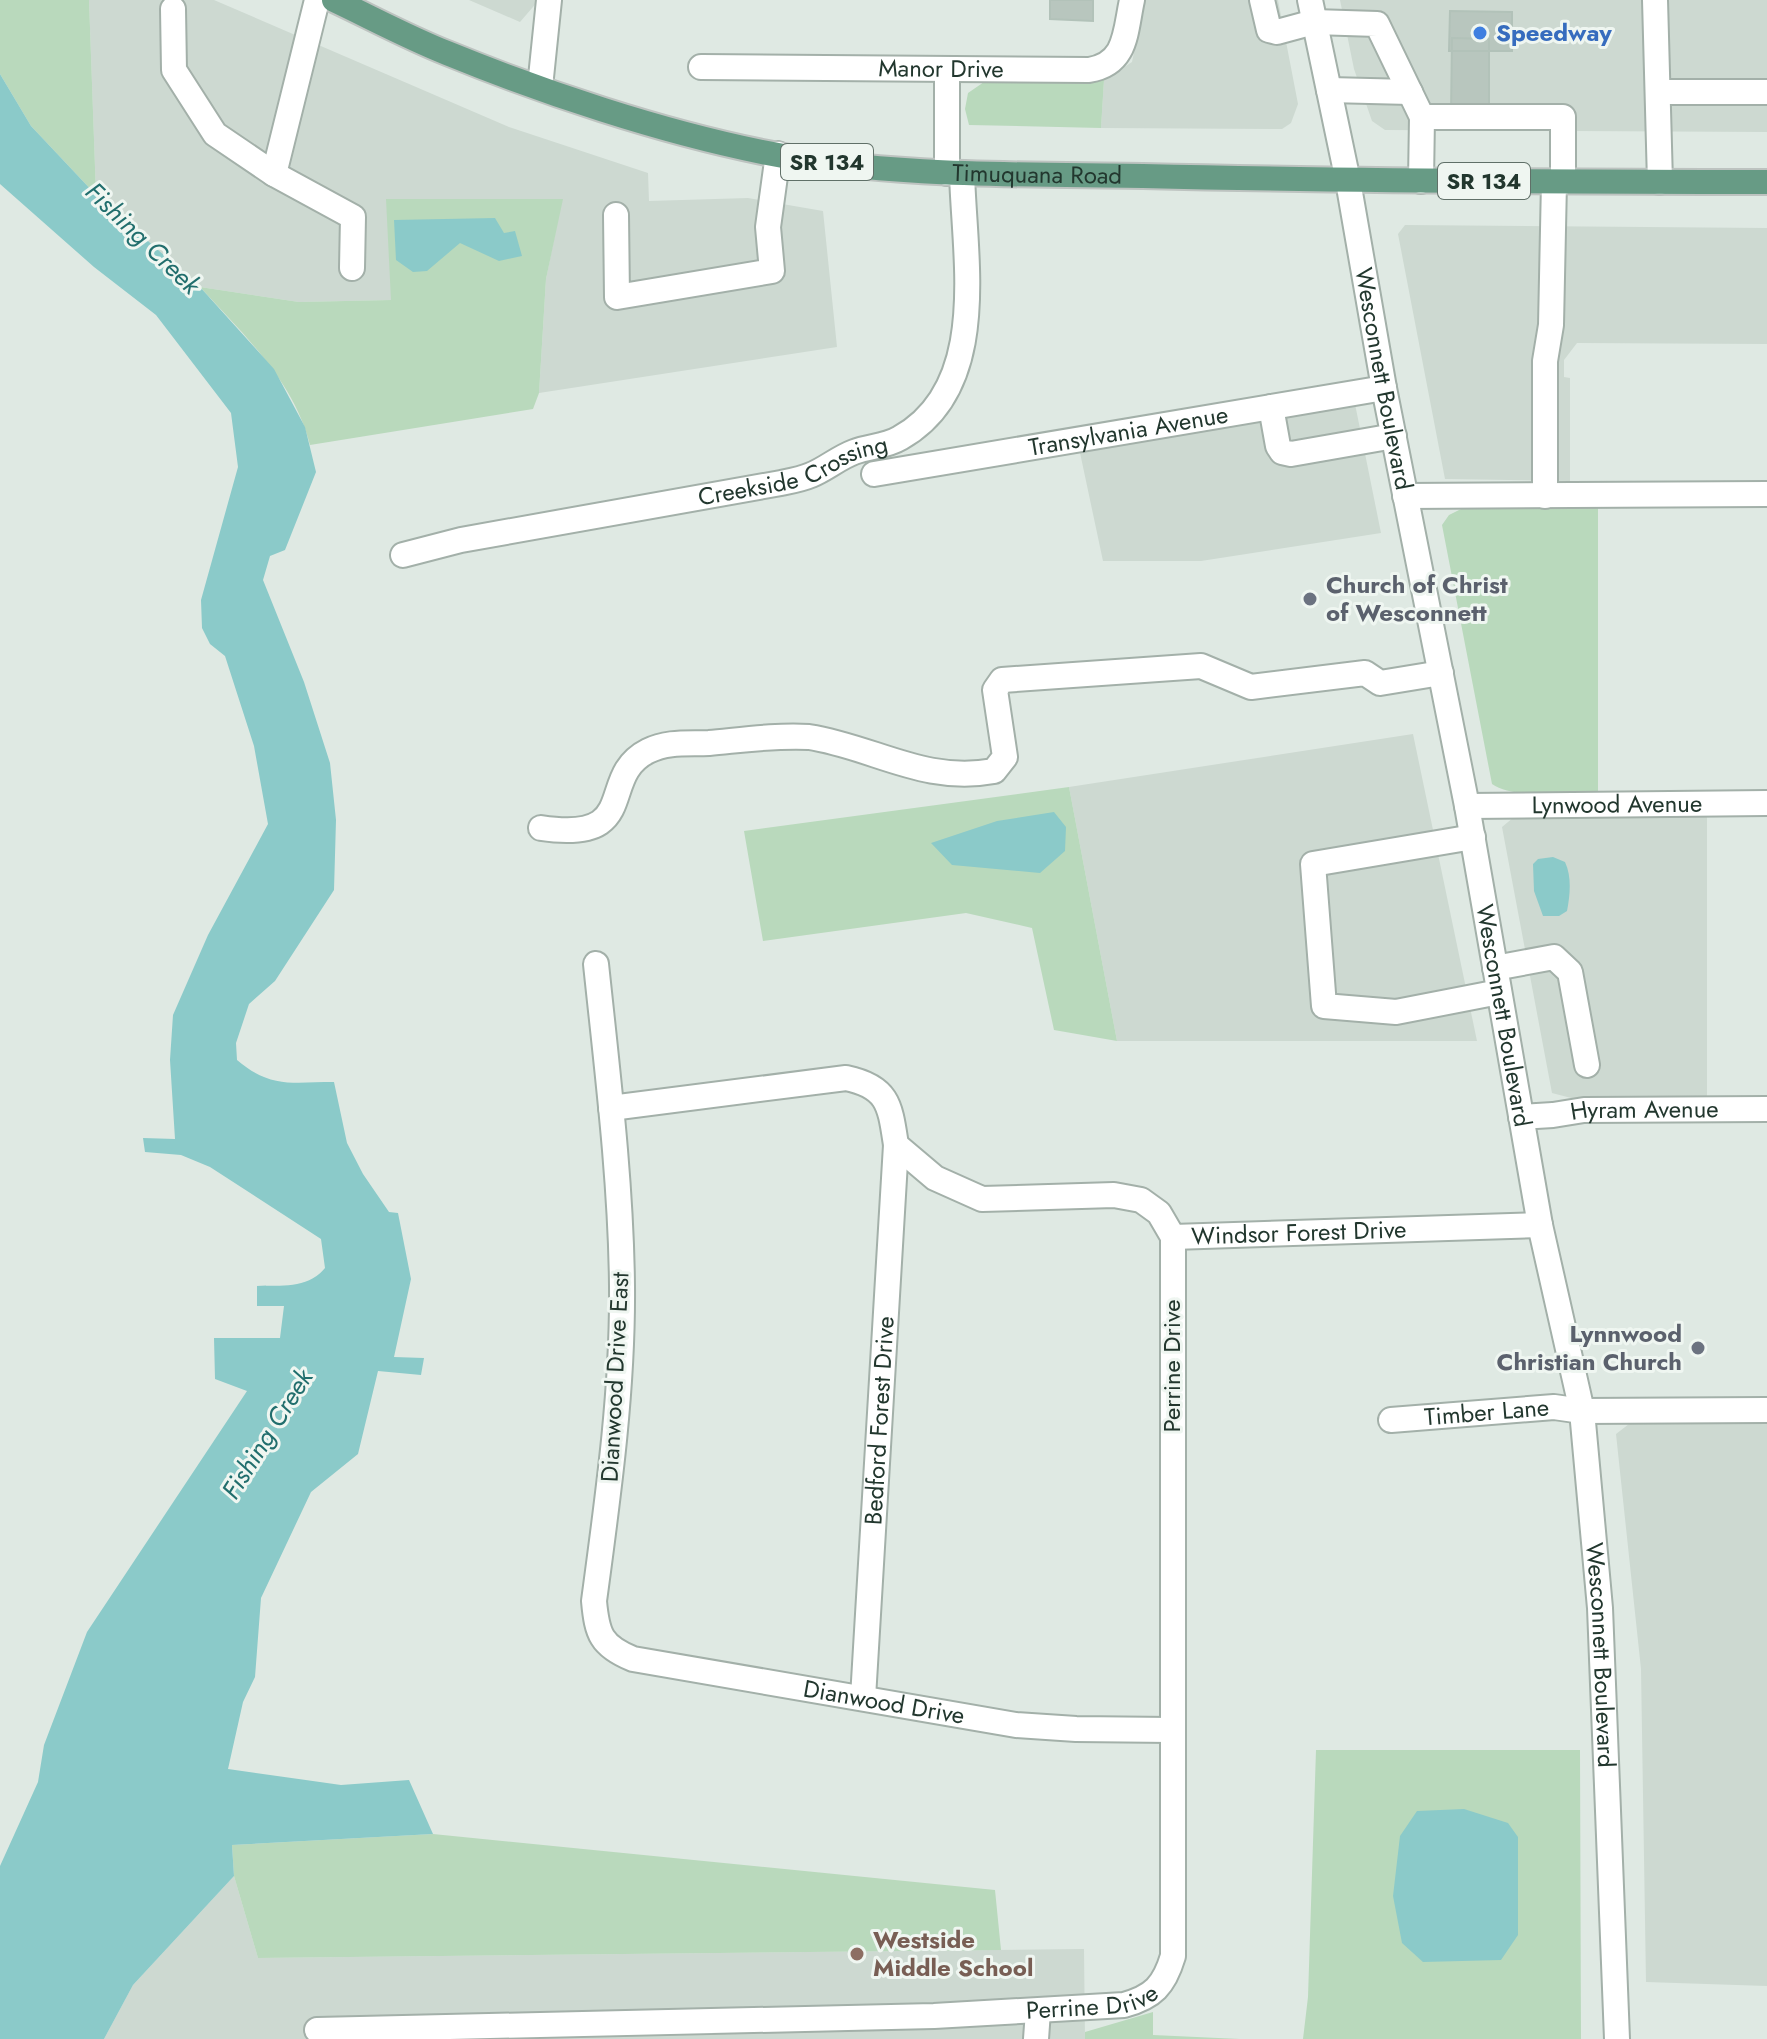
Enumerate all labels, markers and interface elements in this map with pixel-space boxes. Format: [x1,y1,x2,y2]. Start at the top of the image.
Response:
place label: Speedway [1496,15,1612,50]
marker: Speedway [1471,24,1489,42]
street label: Manor Drive [878,50,1004,86]
road number: SR 134 [781,144,873,180]
street label: Timuquana Road [952,155,1122,193]
road number: SR 134 [1438,163,1530,199]
water label: Fishing Creek [77,173,211,304]
street label: Wesconnett Boulevard [1346,265,1422,493]
street label: Transylvania Avenue [1026,397,1231,465]
street label: Creekside Crossing [695,426,891,514]
place label: Church of Christ of Wesconnett [1326,567,1508,630]
marker: Church of Christ of Wesconnett [1301,590,1319,608]
street label: Lynwood Avenue [1532,786,1702,822]
street label: Wesconnett Boulevard [1467,901,1541,1130]
street label: Hyram Avenue [1568,1091,1719,1129]
street label: Windsor Forest Drive [1191,1211,1407,1253]
street label: Dianwood Drive East [592,1271,637,1483]
street label: Perrine Drive [1154,1299,1189,1433]
street label: Bedford Forest Drive [855,1315,903,1526]
place label: Lynnwood Christian Church [1497,1316,1682,1379]
marker: Lynnwood Christian Church [1689,1339,1707,1357]
water label: Fishing Creek [212,1360,323,1506]
street label: Timber Lane [1423,1389,1550,1434]
street label: Wesconnett Boulevard [1577,1541,1624,1768]
street label: Dianwood Drive [801,1671,967,1733]
place label: Westside Middle School [873,1922,1033,1985]
marker: Westside Middle School [848,1945,866,1963]
street label: Perrine Drive [1025,1975,1165,2028]

